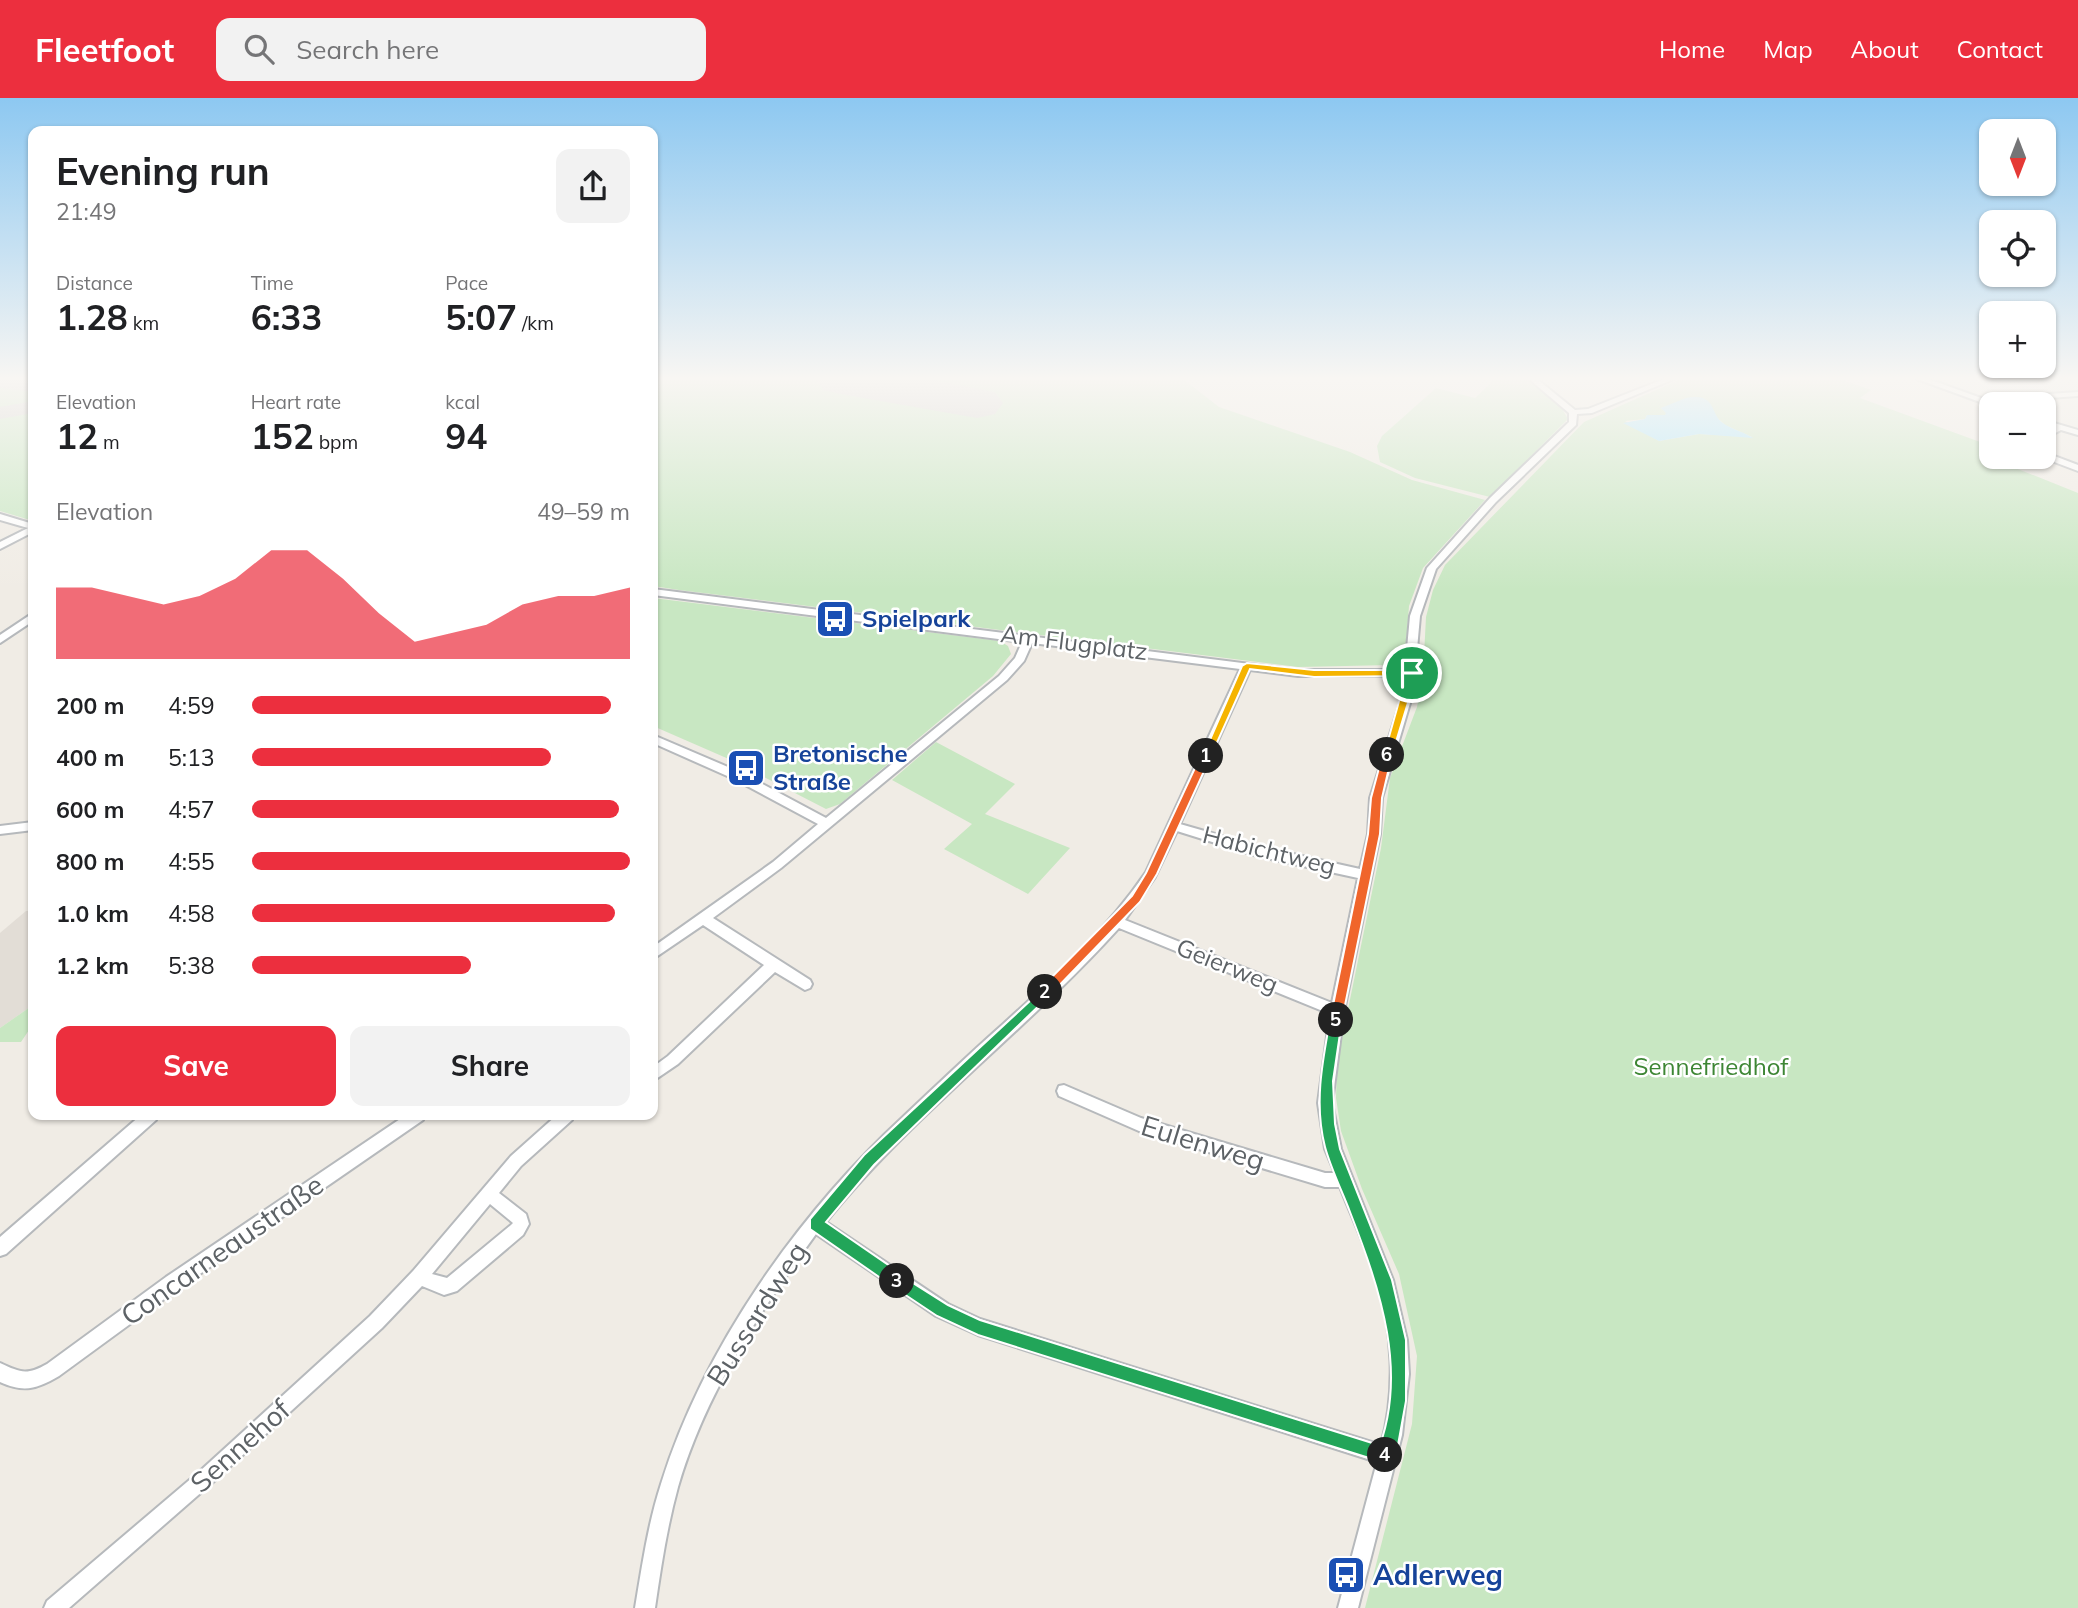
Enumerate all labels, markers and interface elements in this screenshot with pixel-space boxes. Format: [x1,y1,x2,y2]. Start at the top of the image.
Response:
search box [216,18,706,81]
text: Fleetfoot [35,29,174,70]
icon: search [240,30,278,68]
text: Search here [296,33,439,66]
text: Home [1659,34,1725,64]
text: Map [1763,34,1813,64]
text: About [1851,34,1919,64]
text: Contact [1957,34,2043,64]
north arrow [1979,119,2056,196]
map controls [1979,119,2056,469]
text: Evening run [56,147,270,195]
button: share [556,149,630,223]
text: 21:49 [56,197,116,226]
button: locate [1979,210,2056,287]
text: Distance [56,271,133,295]
text: Time [251,271,294,295]
text: Pace [445,271,488,295]
text: 1.28 [56,295,128,339]
text: 6:33 [251,295,322,339]
text: 5:07 [445,295,517,339]
button: + [1979,301,2056,378]
text: km [128,311,159,335]
text: /km [517,311,554,335]
text: Elevation [56,390,136,414]
text: Heart rate [251,390,341,414]
text: kcal [445,390,480,414]
button: − [1979,392,2056,469]
text: 12 [56,414,98,458]
text: 152 [251,414,314,458]
text: 94 [445,414,487,458]
text: m [98,430,120,454]
text: bpm [314,430,358,454]
text: Elevation [56,497,153,526]
text: 49–59 m [537,497,630,526]
bus stop icon: Spielpark [814,598,856,640]
place label: Spielpark [862,603,971,633]
street label: Am Flugplatz [999,618,1149,666]
pin [1382,643,1442,703]
icon: arrive [1393,654,1431,692]
text: 200 m [56,691,124,720]
text: 4:59 [168,691,215,720]
place label: Bretonische Straße [773,738,908,796]
pin: 1 [1188,738,1224,774]
pin: 6 [1370,738,1404,772]
text: 6 [1381,742,1392,766]
text: 400 m [56,743,124,772]
text: 5:13 [168,743,215,772]
text: 1 [1200,743,1211,767]
bus stop icon: Bretonische Straße [725,747,767,789]
text: 600 m [56,795,124,824]
text: 4:57 [168,795,215,824]
street label: Habichtweg [1200,819,1339,881]
text: 800 m [56,847,124,876]
text: 4:55 [168,847,215,876]
text: 1.0 km [56,899,129,928]
text: 4:58 [168,899,215,928]
street label: Geierweg [1172,931,1283,999]
text: 1.2 km [56,951,129,980]
text: 5:38 [168,951,215,980]
pin: 2 [1028,974,1062,1010]
text: 2 [1039,979,1050,1003]
pin: 5 [1318,1002,1354,1038]
text: 5 [1330,1007,1341,1031]
button: Save [56,1026,336,1106]
button: Share [350,1026,630,1106]
park label: Sennefriedhof [1634,1051,1789,1081]
street label: Eulenweg [1137,1107,1269,1178]
street label: Concarneaustraße [114,1167,330,1333]
street label: Bussardweg [699,1235,815,1392]
pin: 3 [880,1264,914,1298]
text: 3 [891,1268,902,1292]
street label: Sennehof [182,1391,297,1500]
pin: 4 [1368,1438,1402,1472]
text: 4 [1379,1442,1390,1466]
bus stop icon: Adlerweg [1325,1554,1367,1596]
place label: Adlerweg [1373,1557,1503,1592]

